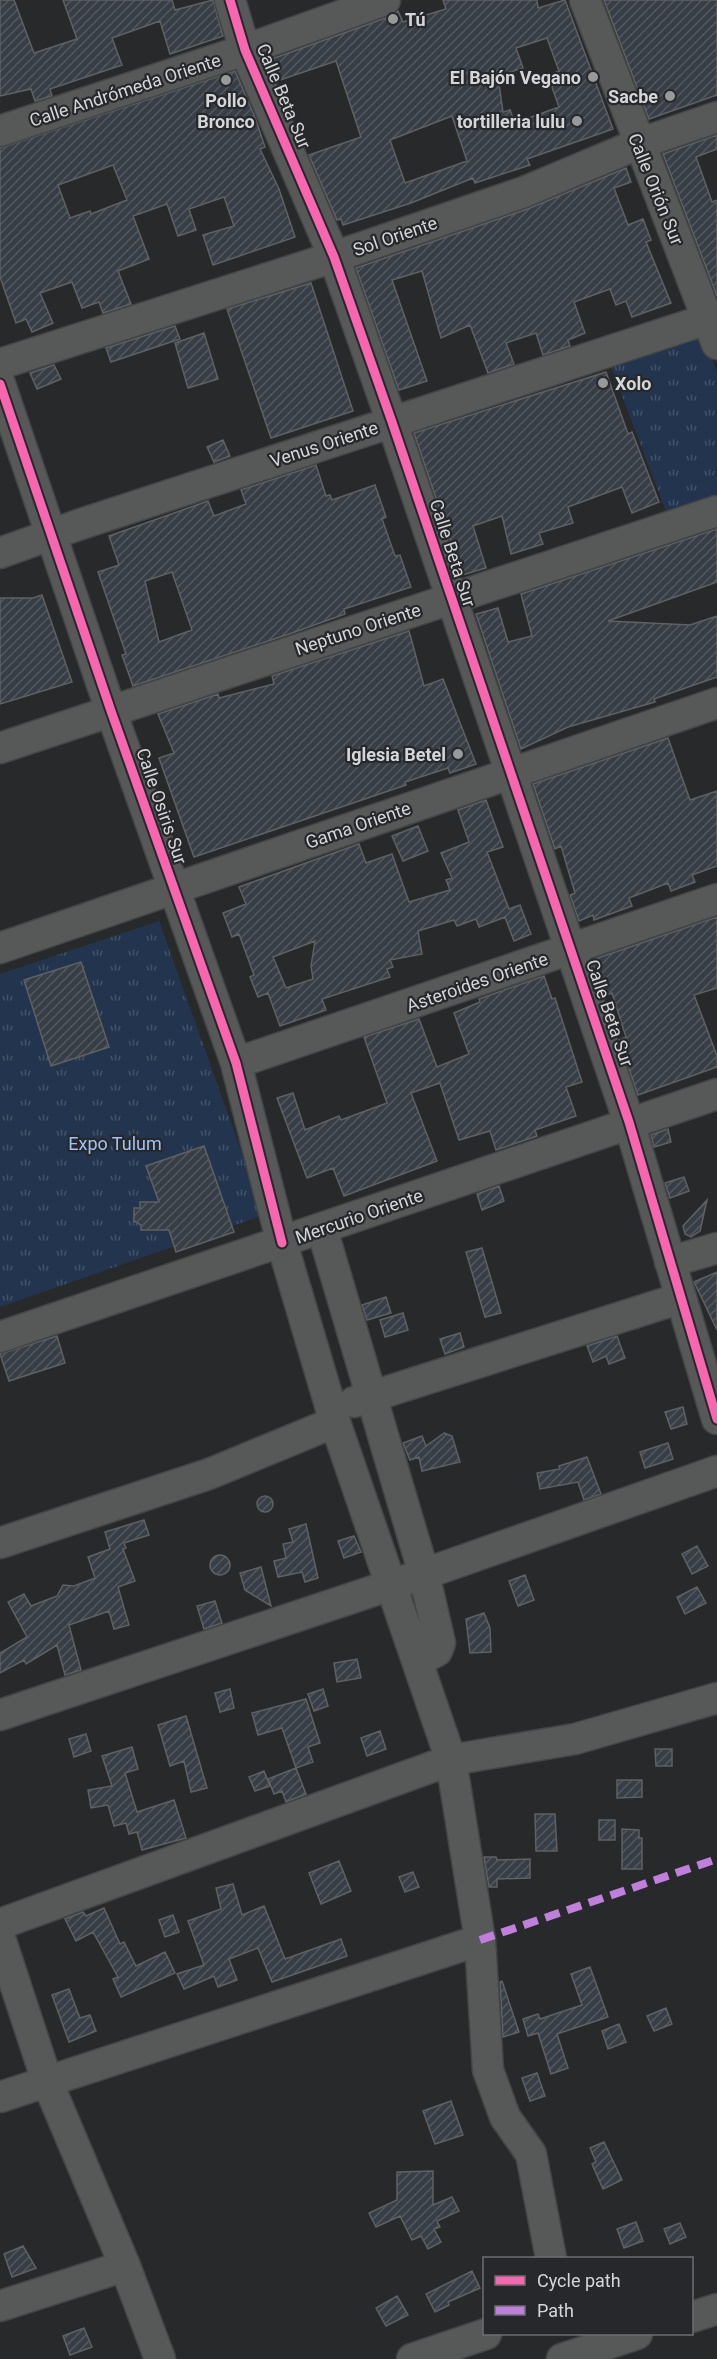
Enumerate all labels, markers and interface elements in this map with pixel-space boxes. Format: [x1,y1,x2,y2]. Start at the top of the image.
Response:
place label: Tú [405,9,426,30]
marker: Tú [386,12,400,26]
street label: Calle Beta Sur [252,40,316,152]
street label: Calle Andrómeda Oriente [27,49,223,131]
place label: El Bajón Vegano [450,67,581,88]
marker: El Bajón Vegano [586,70,600,84]
marker: Pollo Bronco [219,73,233,87]
place label: Sacbe [608,86,658,107]
marker: Sacbe [663,89,677,103]
place label: Pollo Bronco [197,90,255,132]
place label: tortilleria lulu [457,111,565,132]
marker: tortilleria lulu [570,114,584,128]
street label: Calle Orión Sur [624,130,688,248]
street label: Sol Oriente [350,212,440,260]
place label: Xolo [615,373,651,394]
marker: Xolo [596,376,610,390]
street label: Venus Oriente [267,417,381,471]
street label: Calle Beta Sur [426,497,480,609]
street label: Neptuno Oriente [293,599,423,659]
place label: Iglesia Betel [346,744,446,765]
street label: Calle Osiris Sur [132,745,192,867]
marker: Iglesia Betel [451,747,465,761]
street label: Gama Oriente [303,797,413,853]
street label: Asteroides Oriente [403,948,551,1016]
street label: Calle Beta Sur [582,957,638,1069]
park label: Expo Tulum [68,1133,162,1154]
street label: Mercurio Oriente [292,1184,426,1248]
legend [483,2257,693,2335]
text: Cycle path [537,2270,621,2291]
text: Path [537,2300,574,2321]

